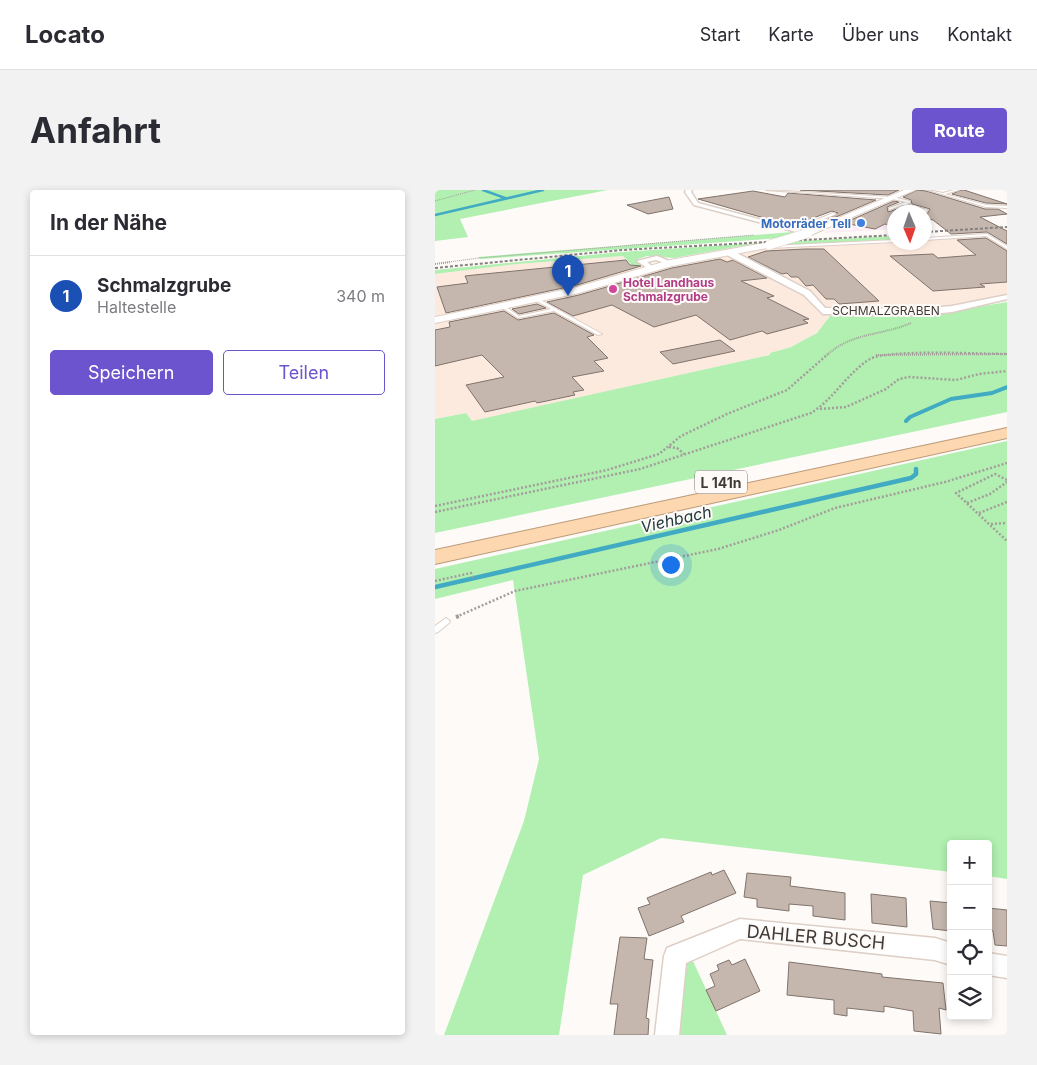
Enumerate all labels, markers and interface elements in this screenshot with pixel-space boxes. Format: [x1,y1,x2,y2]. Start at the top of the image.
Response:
text: Locato [25,20,105,49]
text: Start [700,24,740,45]
text: Karte [768,24,814,45]
text: Über uns [842,24,919,45]
text: Kontakt [947,24,1012,45]
button: Route [912,108,1007,153]
text: Anfahrt [30,109,161,151]
north arrow [887,205,932,250]
text: In der Nähe [50,210,167,235]
place label: Motorräder Tell [761,216,851,231]
marker: Motorräder Tell [855,217,867,229]
pin: 1 [552,255,584,296]
text: Schmalzgrube [97,274,231,297]
place label: Hotel Landhaus Schmalzgrube [623,275,715,304]
marker: Hotel Landhaus Schmalzgrube [607,283,619,295]
text: 1 [63,286,69,306]
text: 340 m [336,286,385,306]
text: Haltestelle [97,297,176,317]
street label: SCHMALZGRABEN [832,303,940,318]
button: Speichern [50,350,213,395]
button: Teilen [223,350,385,395]
road number: L 141n [695,470,747,494]
water label: Viehbach [639,501,713,537]
your location [658,552,684,578]
map controls [947,840,992,1020]
button: + [947,840,992,885]
button: − [947,885,992,930]
street label: DAHLER BUSCH [746,920,886,954]
button: locate [947,930,992,975]
button: layers [947,975,992,1020]

